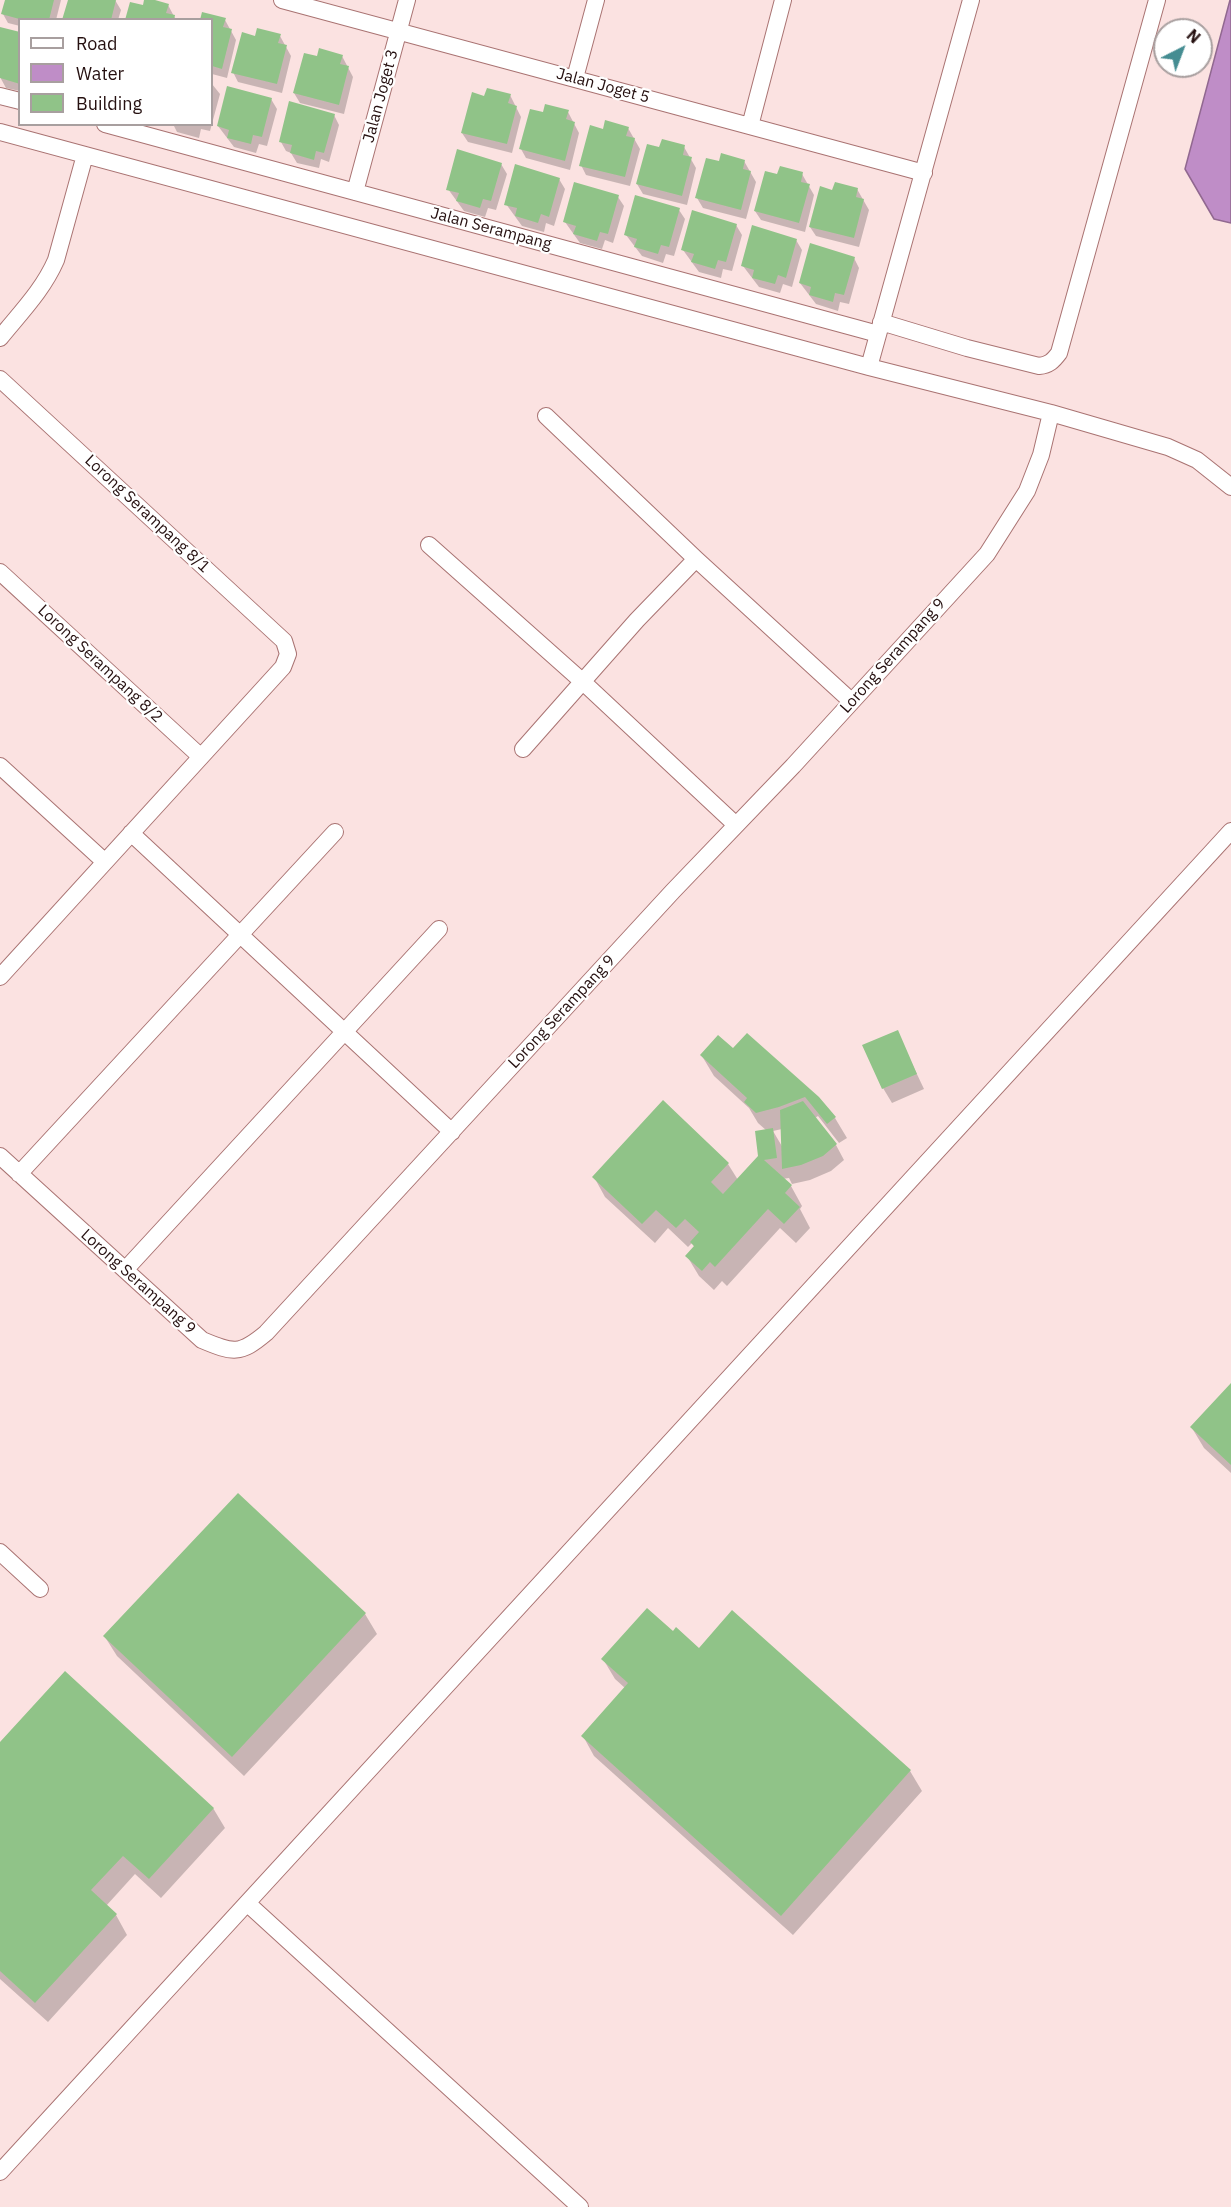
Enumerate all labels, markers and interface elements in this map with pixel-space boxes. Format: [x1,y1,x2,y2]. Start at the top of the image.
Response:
legend [18,18,213,126]
north arrow [1153,18,1213,78]
text: N [1183,25,1205,47]
text: Road [76,32,117,55]
street label: Jalan Joget 3 [359,47,403,145]
text: Water [76,62,124,85]
street label: Jalan Joget 5 [554,64,652,108]
text: Building [76,92,142,115]
street label: Jalan Serampang [429,204,553,254]
street label: Lorong Serampang 8/1 [81,451,213,577]
street label: Lorong Serampang 9 [836,595,950,717]
street label: Lorong Serampang 8/2 [34,601,166,727]
street label: Lorong Serampang 9 [505,951,619,1073]
street label: Lorong Serampang 9 [77,1225,199,1339]

